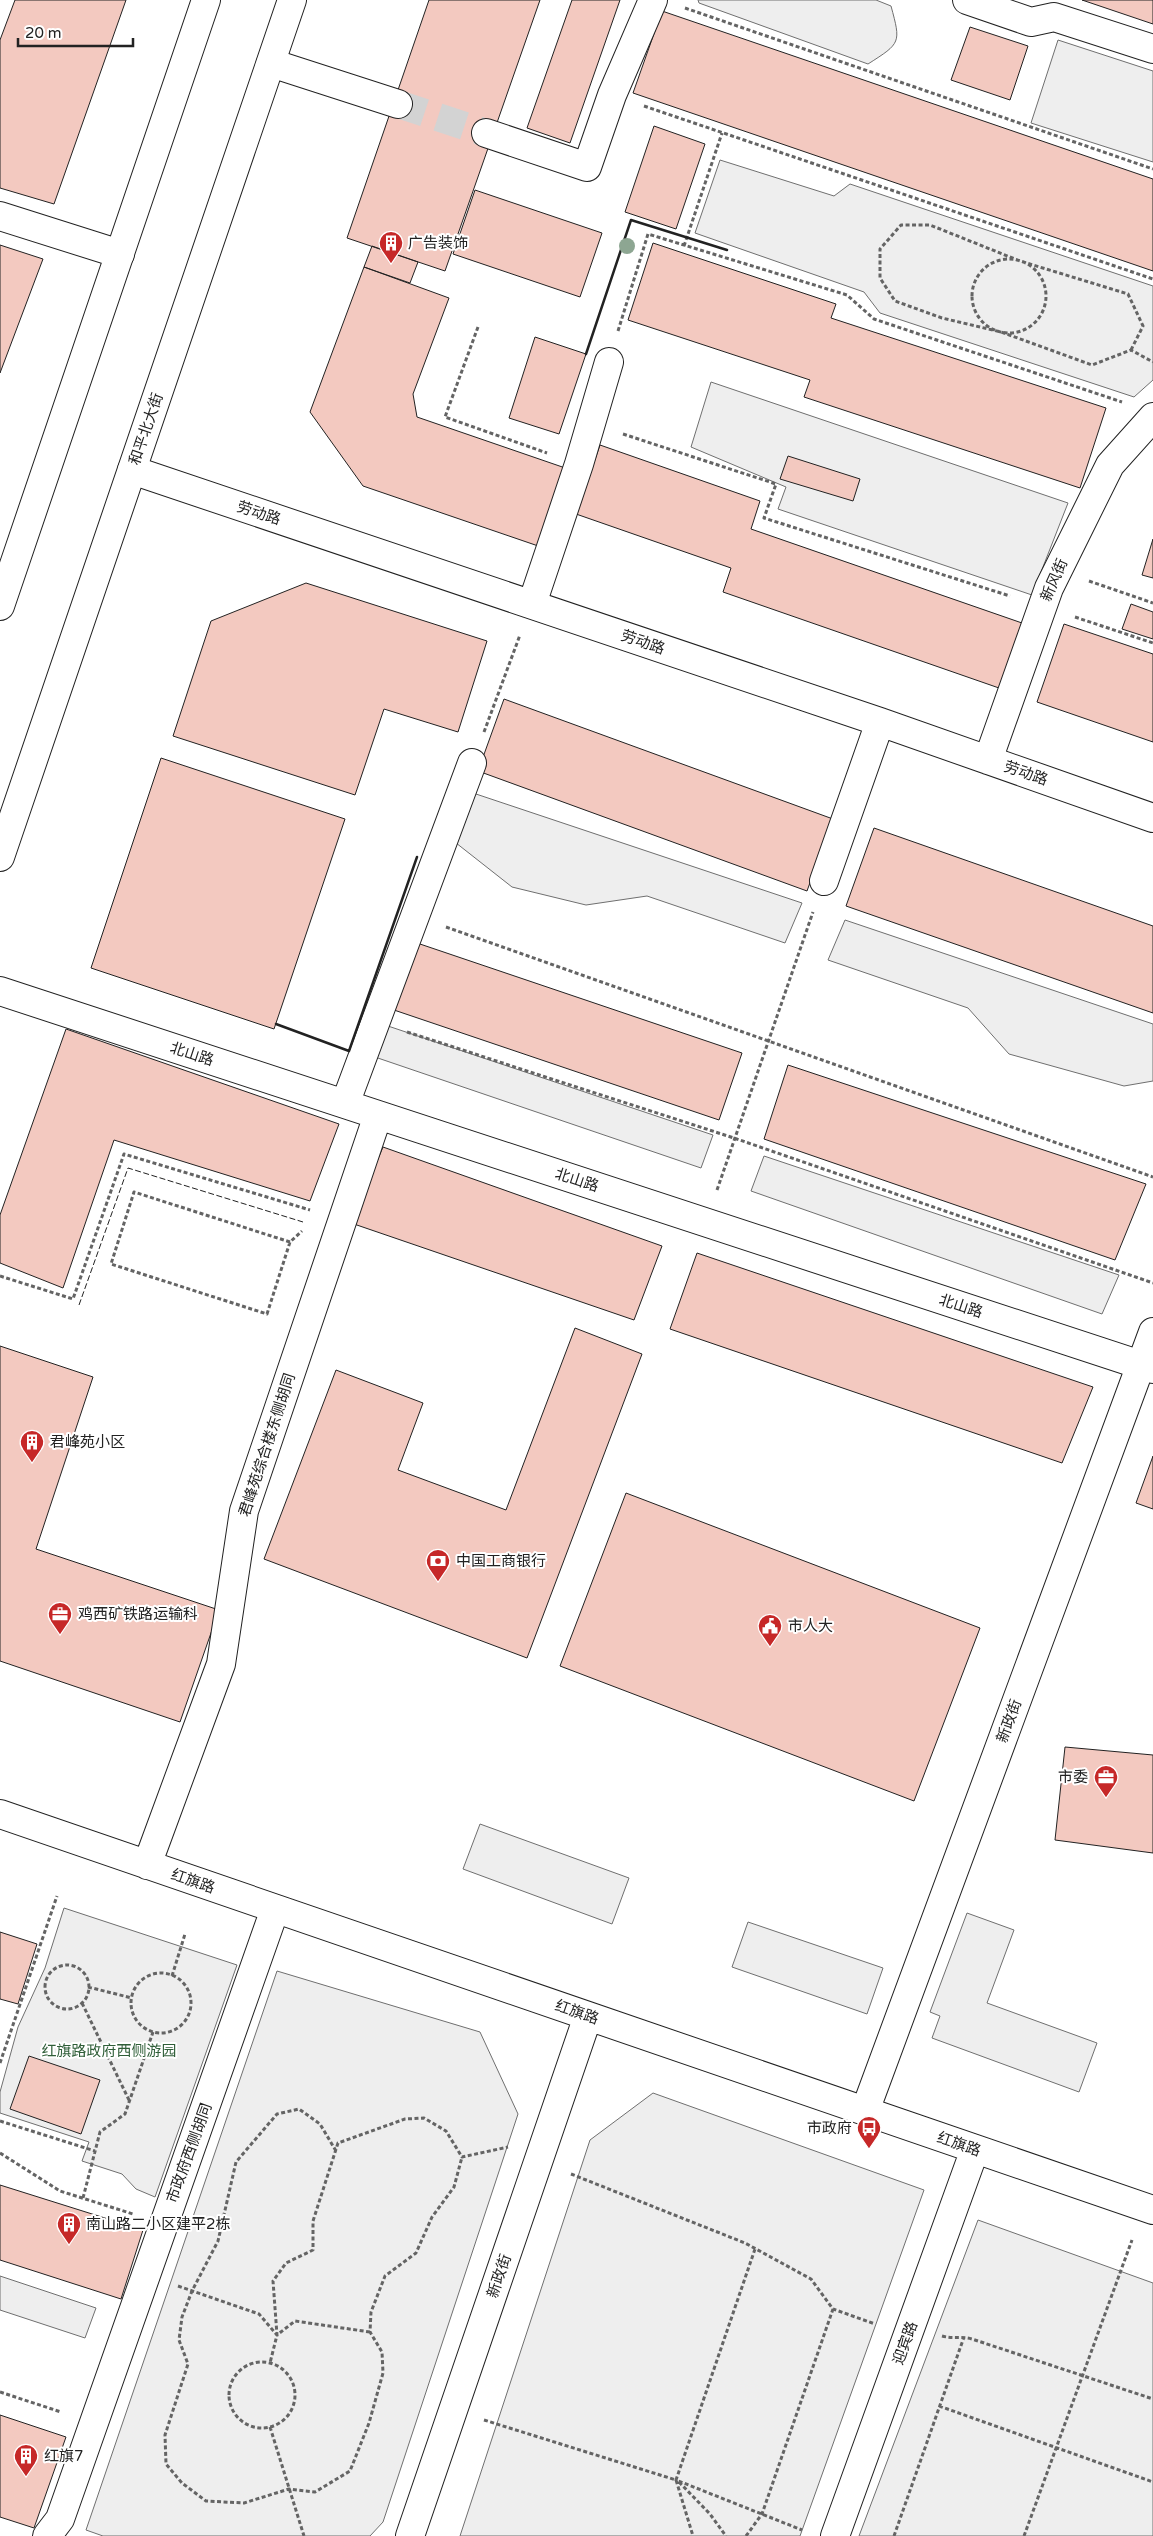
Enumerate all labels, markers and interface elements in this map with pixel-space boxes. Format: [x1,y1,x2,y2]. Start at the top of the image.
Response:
scale bar [18,15,132,47]
text: 20 m [25,24,62,42]
building icon: 广告装饰 [378,230,404,264]
place label: 广告装饰 [408,234,468,252]
street label: 和平北大街 [125,391,167,467]
street label: 劳动路 [235,497,283,529]
street label: 新风街 [1037,556,1071,604]
street label: 劳动路 [619,626,667,658]
street label: 劳动路 [1002,757,1050,789]
street label: 北山路 [168,1038,216,1070]
street label: 北山路 [553,1164,601,1196]
street label: 北山路 [937,1290,985,1322]
street label: 君峰苑综合楼东侧胡同 [235,1371,299,1519]
building icon: 君峰苑小区 [19,1429,45,1463]
place label: 君峰苑小区 [50,1433,125,1451]
bank icon: 中国工商银行 [425,1548,451,1582]
place label: 中国工商银行 [456,1552,546,1570]
office icon: 鸡西矿铁路运输科 [47,1601,73,1635]
place label: 鸡西矿铁路运输科 [78,1605,198,1623]
public building icon: 市人大 [757,1613,783,1647]
place label: 市人大 [788,1617,833,1635]
street label: 新政街 [993,1697,1025,1745]
office icon: 市委 [1093,1764,1119,1798]
place label: 市委 [1058,1768,1088,1786]
street label: 红旗路 [169,1865,217,1897]
street label: 红旗路 [553,1996,601,2028]
park label: 红旗路政府西侧游园 [41,2042,177,2060]
street label: 市政府西侧胡同 [163,2101,215,2205]
bus stop icon: 市政府 [856,2115,882,2149]
place label: 市政府 [807,2119,852,2137]
street label: 红旗路 [935,2128,983,2160]
building icon: 南山路二小区建平2栋 [56,2211,82,2245]
place label: 南山路二小区建平2栋 [86,2215,230,2233]
street label: 新政街 [483,2252,515,2300]
street label: 迎宾路 [889,2319,921,2367]
building icon: 红旗7 [13,2443,39,2477]
place label: 红旗7 [44,2447,83,2465]

